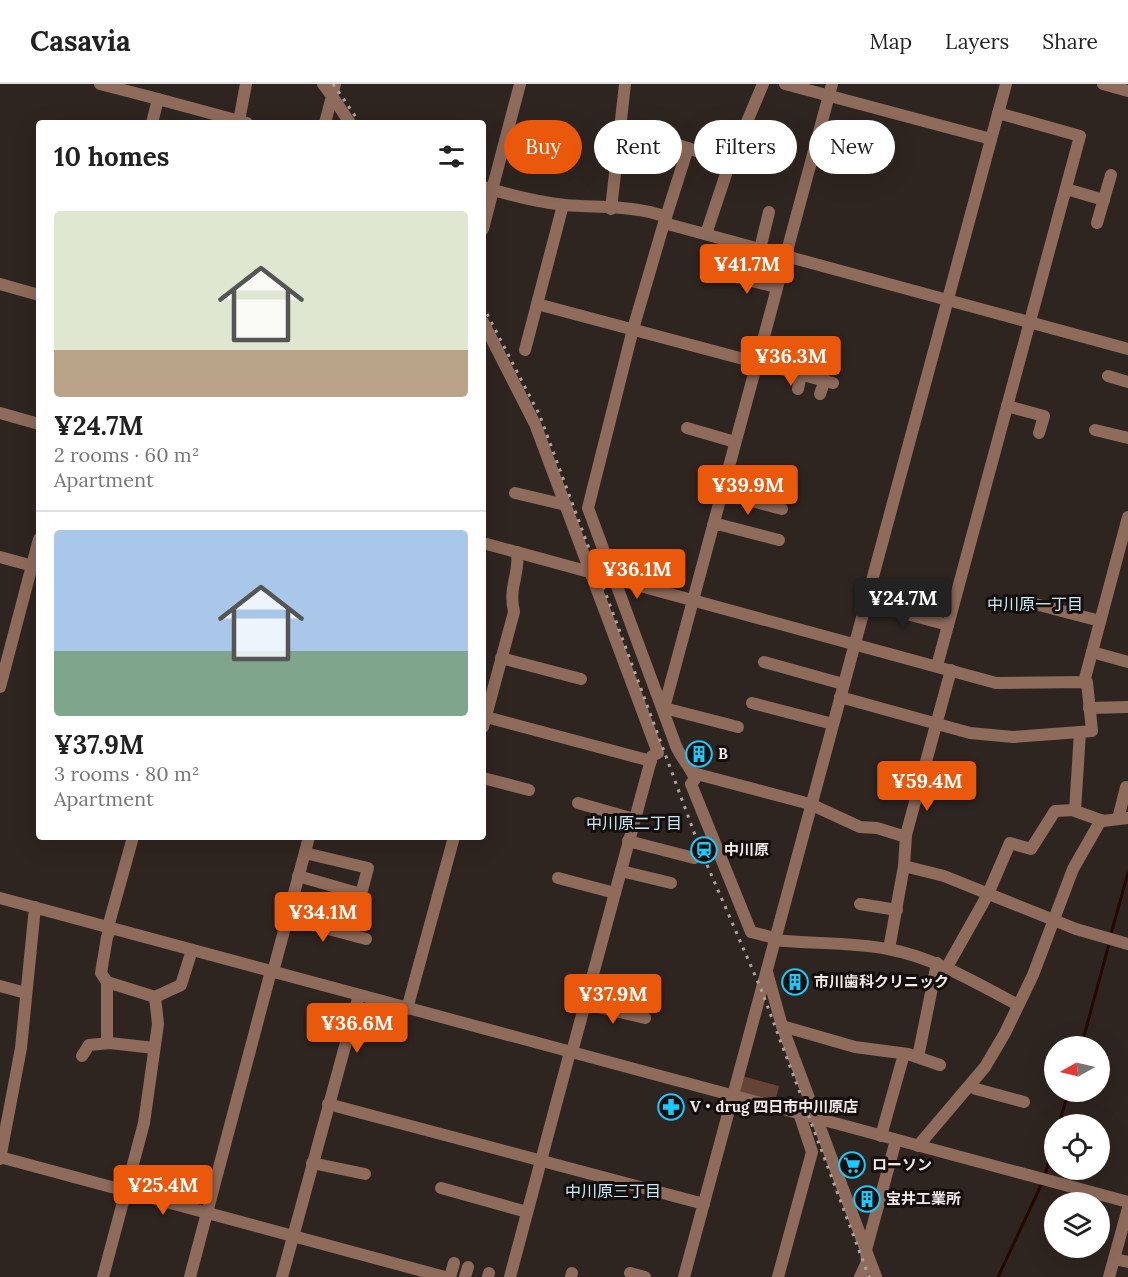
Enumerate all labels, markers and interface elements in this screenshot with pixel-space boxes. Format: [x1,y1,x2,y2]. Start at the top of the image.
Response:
text: Casavia [30,23,131,59]
text: Map [869,28,912,55]
text: Layers [945,28,1009,55]
text: Share [1042,28,1098,55]
chip: Buy [504,120,582,174]
chip: Rent [594,120,682,174]
chip: Filters [694,120,797,174]
chip: New [809,120,895,174]
text: 10 homes [54,140,169,173]
icon: filters [435,140,468,173]
pin: ¥41.7M [698,244,796,295]
icon: home [207,250,315,358]
text: ¥41.7M [714,251,780,276]
pin: ¥36.3M [742,336,840,387]
text: ¥36.3M [755,343,827,368]
text: ¥24.7M [54,409,144,442]
text: 2 rooms · 60 m² [54,442,199,467]
pin: ¥39.9M [699,465,797,516]
text: Apartment [54,467,154,492]
text: ¥39.9M [712,472,784,497]
pin: ¥36.1M [588,549,686,600]
text: ¥36.1M [602,556,672,581]
icon: home [207,569,315,677]
pin: ¥24.7M [854,578,952,629]
text: ¥24.7M [869,585,937,610]
district label: 中川原一丁目 [987,594,1083,614]
text: ¥37.9M [54,728,144,761]
building icon: B [684,739,714,769]
place label: B [718,744,728,763]
text: 3 rooms · 80 m² [54,761,199,786]
pin: ¥59.4M [878,761,976,812]
text: ¥59.4M [891,768,963,793]
text: Apartment [54,786,154,811]
district label: 中川原二丁目 [586,813,682,833]
station icon: 中川原 [689,835,719,865]
place label: 中川原 [724,840,769,859]
pin: ¥34.1M [274,892,372,943]
text: ¥34.1M [289,899,357,924]
building icon: 市川歯科クリニック [780,967,810,997]
place label: 市川歯科クリニック [814,972,949,991]
pin: ¥37.9M [564,974,662,1025]
text: ¥37.9M [578,981,648,1006]
pin: ¥36.6M [308,1003,406,1054]
text: ¥36.6M [321,1010,393,1035]
north arrow [1044,1036,1110,1102]
map controls [1044,1036,1110,1258]
pharmacy icon: V・drug 四日市中川原店 [656,1092,686,1122]
place label: V・drug 四日市中川原店 [690,1097,858,1116]
button: locate [1044,1114,1110,1180]
supermarket icon: ローソン [837,1150,867,1180]
place label: ローソン [872,1155,932,1174]
pin: ¥25.4M [114,1165,212,1216]
text: ¥25.4M [128,1172,198,1197]
district label: 中川原三丁目 [565,1181,661,1201]
building icon: 宝井工業所 [852,1184,882,1214]
place label: 宝井工業所 [886,1189,961,1208]
button: layers [1044,1192,1110,1258]

